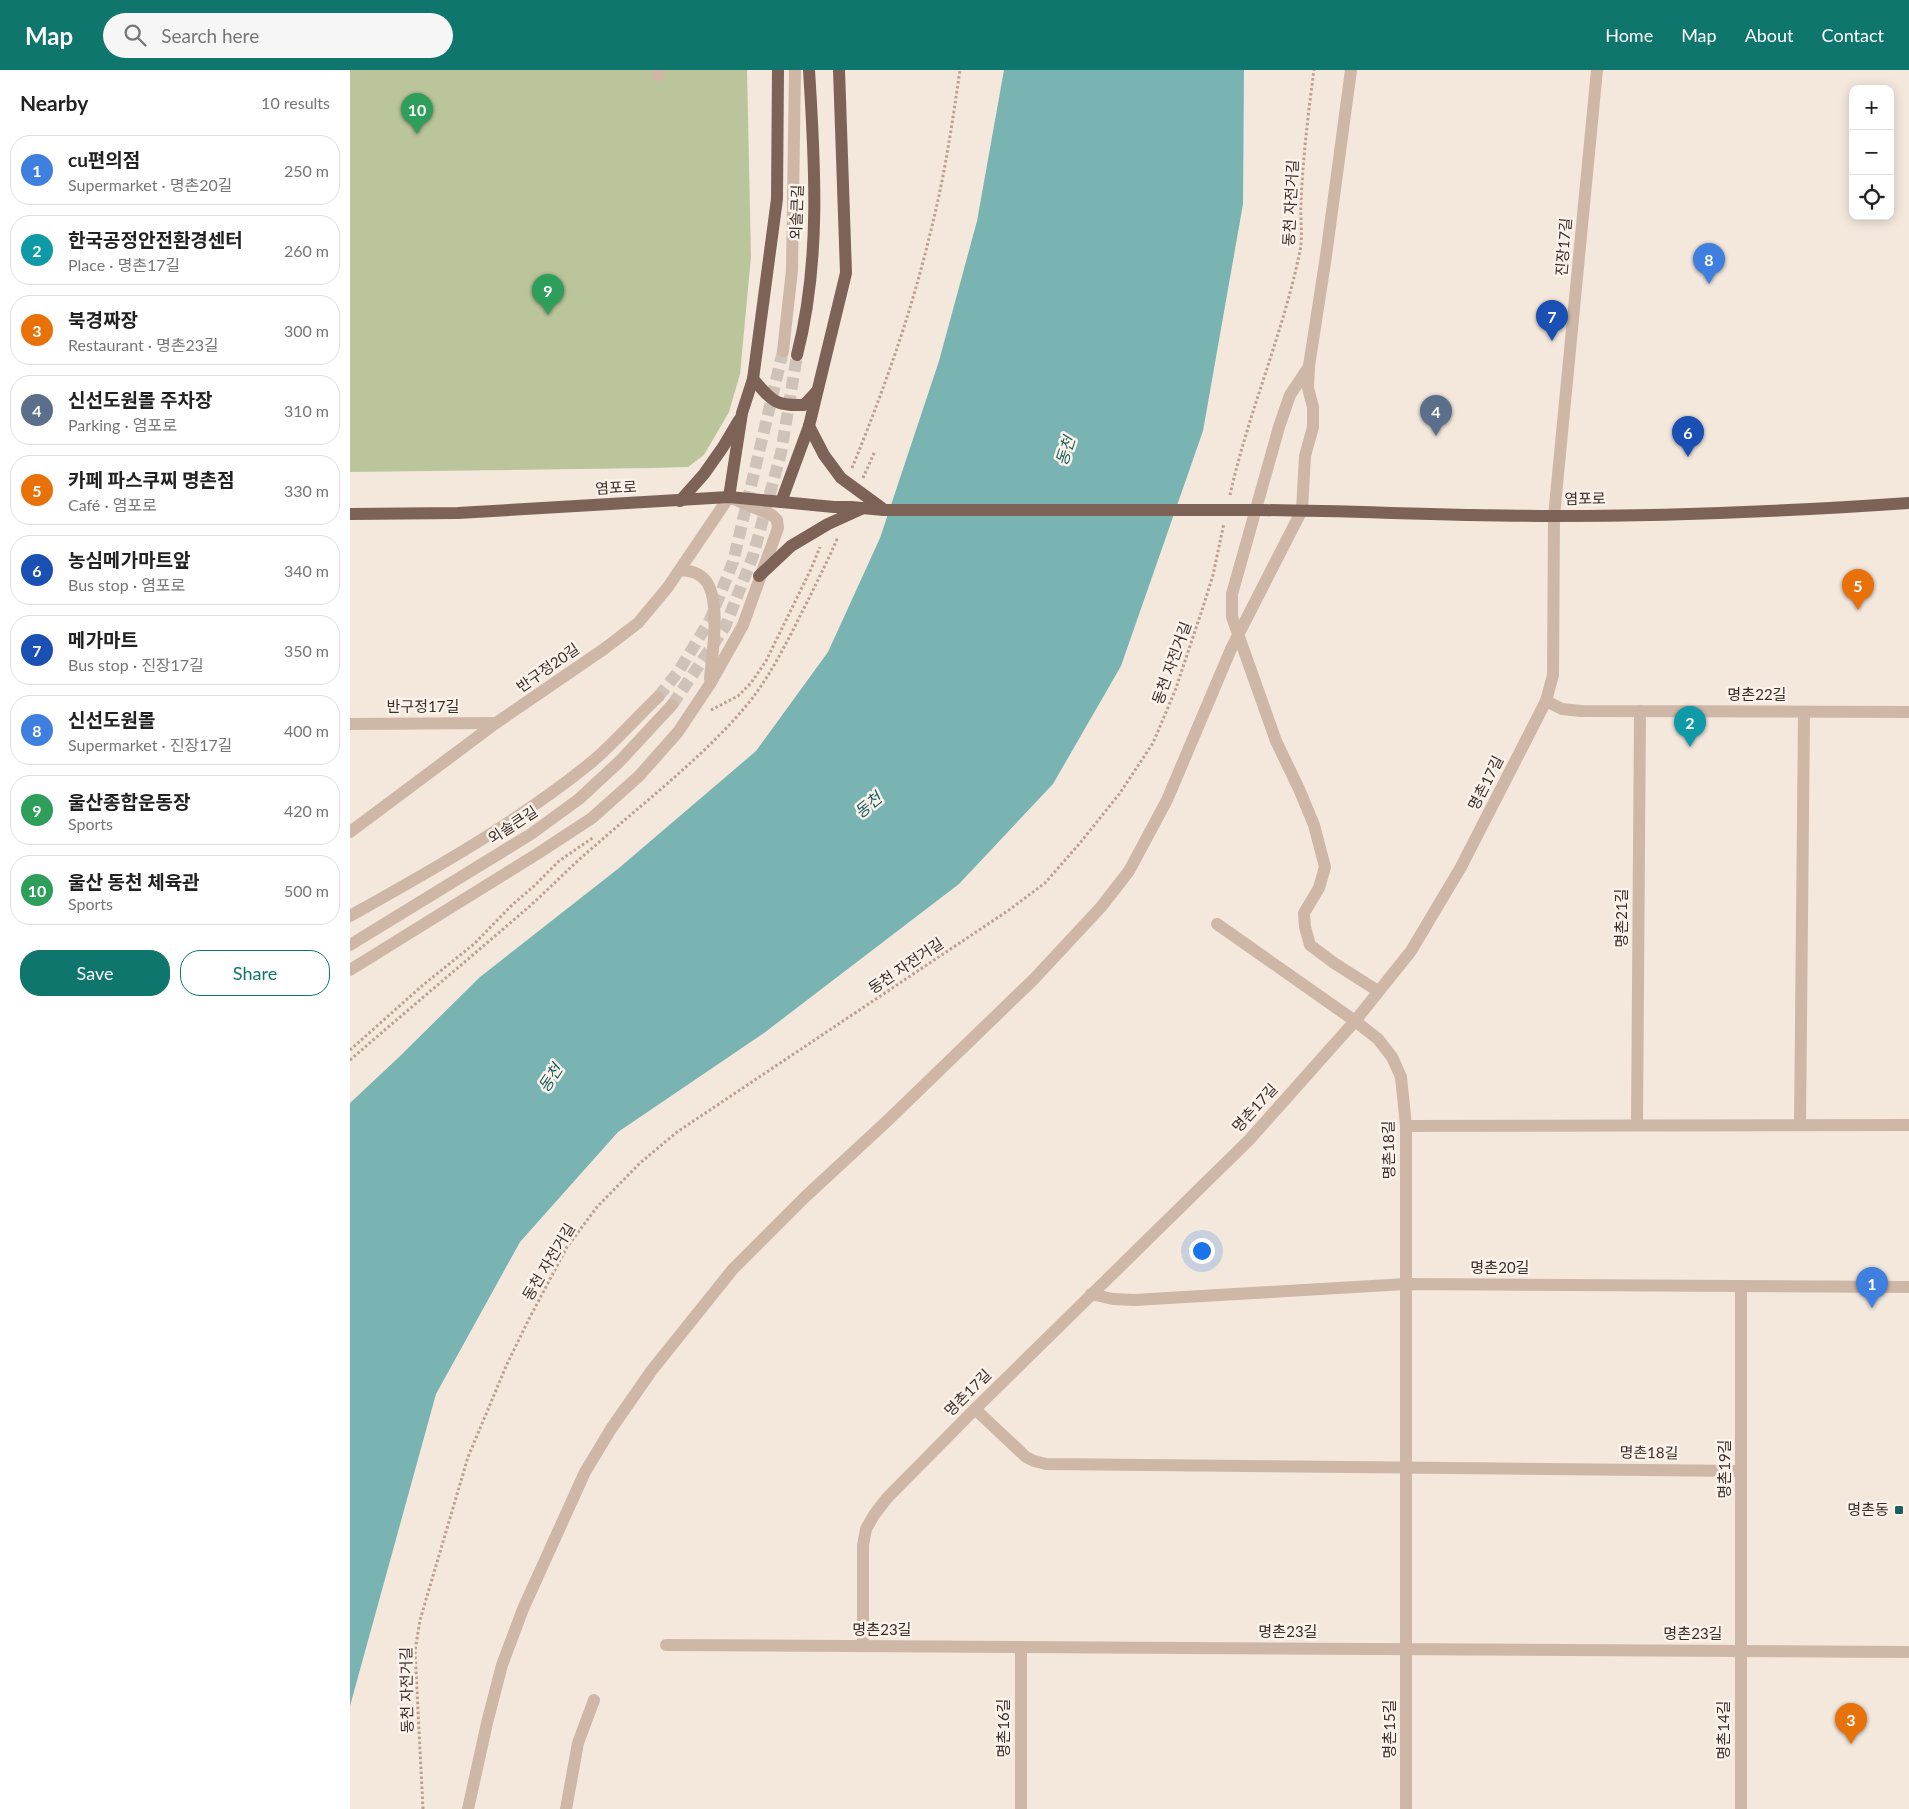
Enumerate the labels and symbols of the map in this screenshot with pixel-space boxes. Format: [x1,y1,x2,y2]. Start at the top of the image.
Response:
pin: 10 [401,93,433,134]
street label: 동천 자전거길 [1279,159,1301,247]
street label: 외솔큰길 [786,184,806,240]
street label: 진장17길 [1551,217,1575,277]
pin: 8 [1693,243,1725,284]
pin: 9 [532,274,564,315]
pin: 7 [1536,300,1568,341]
pin: 4 [1420,395,1452,436]
pin: 6 [1672,416,1704,457]
water label: 동천 [1051,432,1079,468]
street label: 염포로 [595,477,637,497]
street label: 염포로 [1564,489,1606,507]
pin: 5 [1842,569,1874,610]
street label: 동천 자전거길 [1148,619,1194,706]
street label: 반구정20길 [513,639,582,695]
street label: 명촌22길 [1728,685,1786,703]
street label: 반구정17길 [387,697,459,715]
pin: 2 [1674,706,1706,747]
street label: 명촌17길 [1464,752,1506,813]
water label: 동천 [850,786,887,821]
street label: 외솔큰길 [484,802,541,847]
street label: 명촌21길 [1612,889,1630,947]
street label: 동천 자전거길 [864,933,946,997]
water label: 동천 [534,1058,567,1095]
street label: 명촌17길 [1228,1079,1281,1135]
street label: 명촌18길 [1378,1120,1398,1180]
street label: 동천 자전거길 [518,1220,578,1303]
your location [1189,1238,1215,1264]
street label: 명촌20길 [1471,1258,1529,1276]
pin: 1 [1856,1267,1888,1308]
street label: 명촌17길 [940,1365,994,1419]
street label: 명촌19길 [1715,1440,1733,1498]
street label: 명촌18길 [1619,1442,1679,1462]
place label: 명촌동 [1848,1500,1889,1518]
marker: 명촌동 [1893,1504,1905,1516]
street label: 명촌23길 [853,1620,911,1638]
street label: 명촌23길 [1259,1622,1317,1640]
street label: 명촌23길 [1664,1624,1722,1642]
street label: 동천 자전거길 [396,1647,416,1733]
street label: 명촌16길 [994,1699,1012,1757]
street label: 명촌15길 [1380,1700,1398,1758]
street label: 명촌14길 [1714,1701,1732,1759]
pin: 3 [1835,1703,1867,1744]

